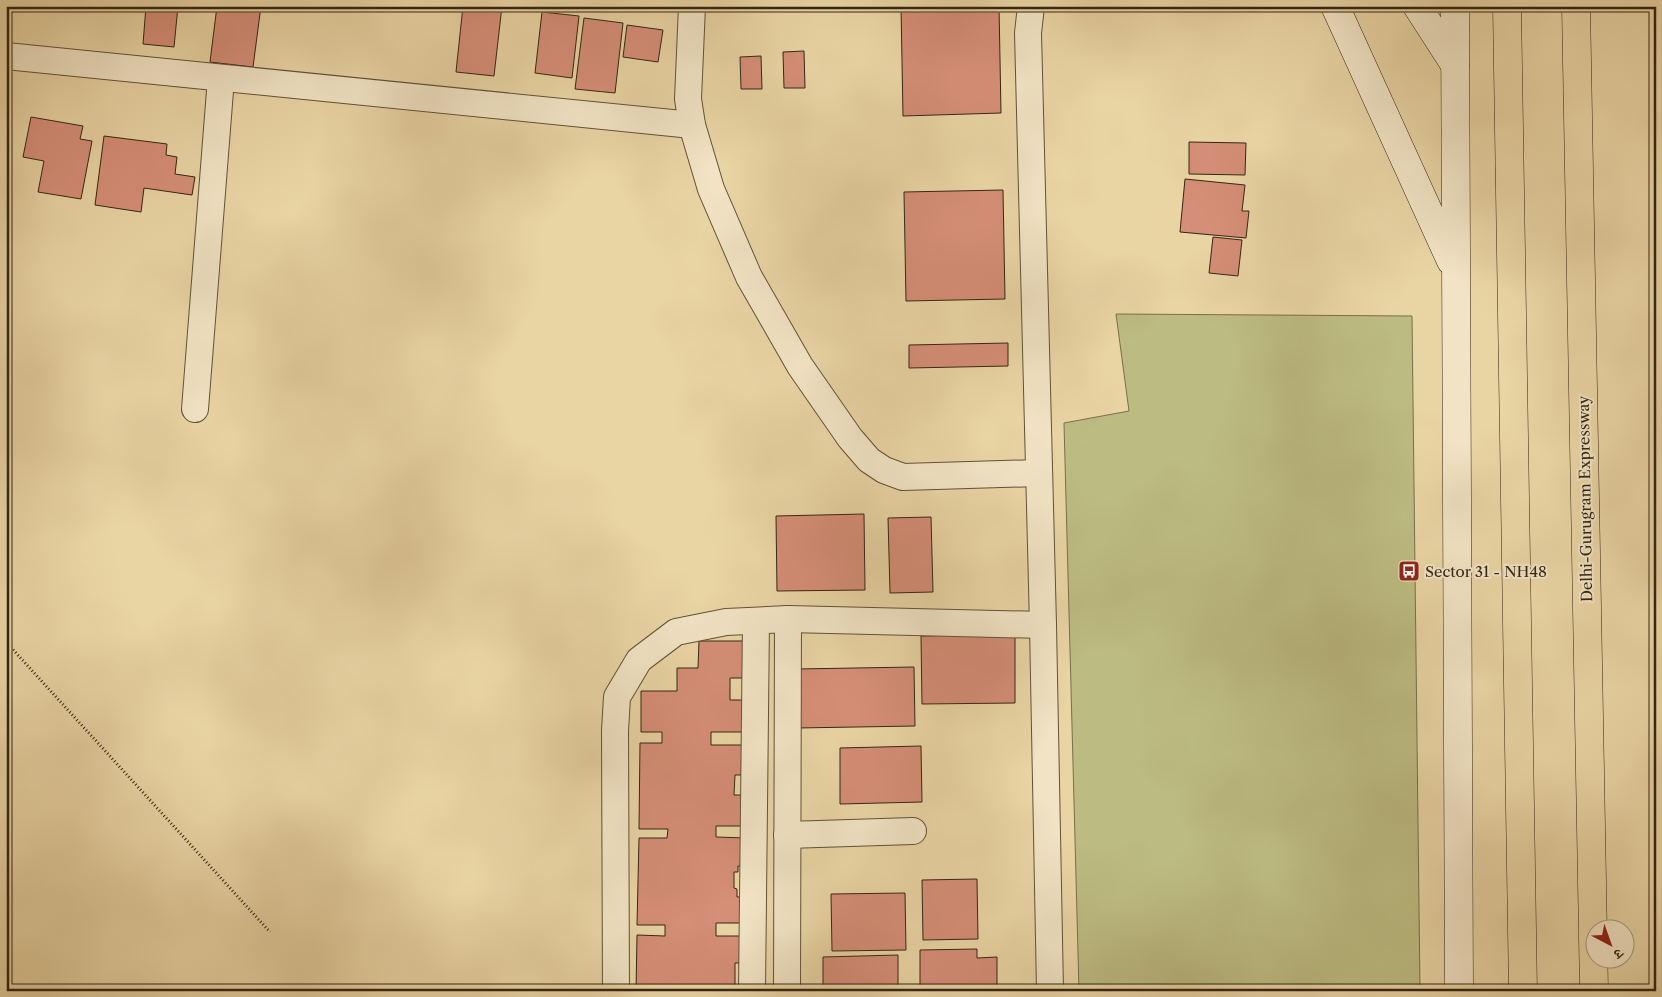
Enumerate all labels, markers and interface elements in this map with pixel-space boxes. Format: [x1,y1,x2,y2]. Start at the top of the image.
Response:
street label: Delhi-Gurugram Expressway [1574,395,1596,602]
bus stop icon: Sector 31 - NH48 [1397,559,1421,583]
place label: Sector 31 - NH48 [1425,562,1547,581]
north arrow [1584,920,1634,970]
text: उ [1609,944,1628,964]

